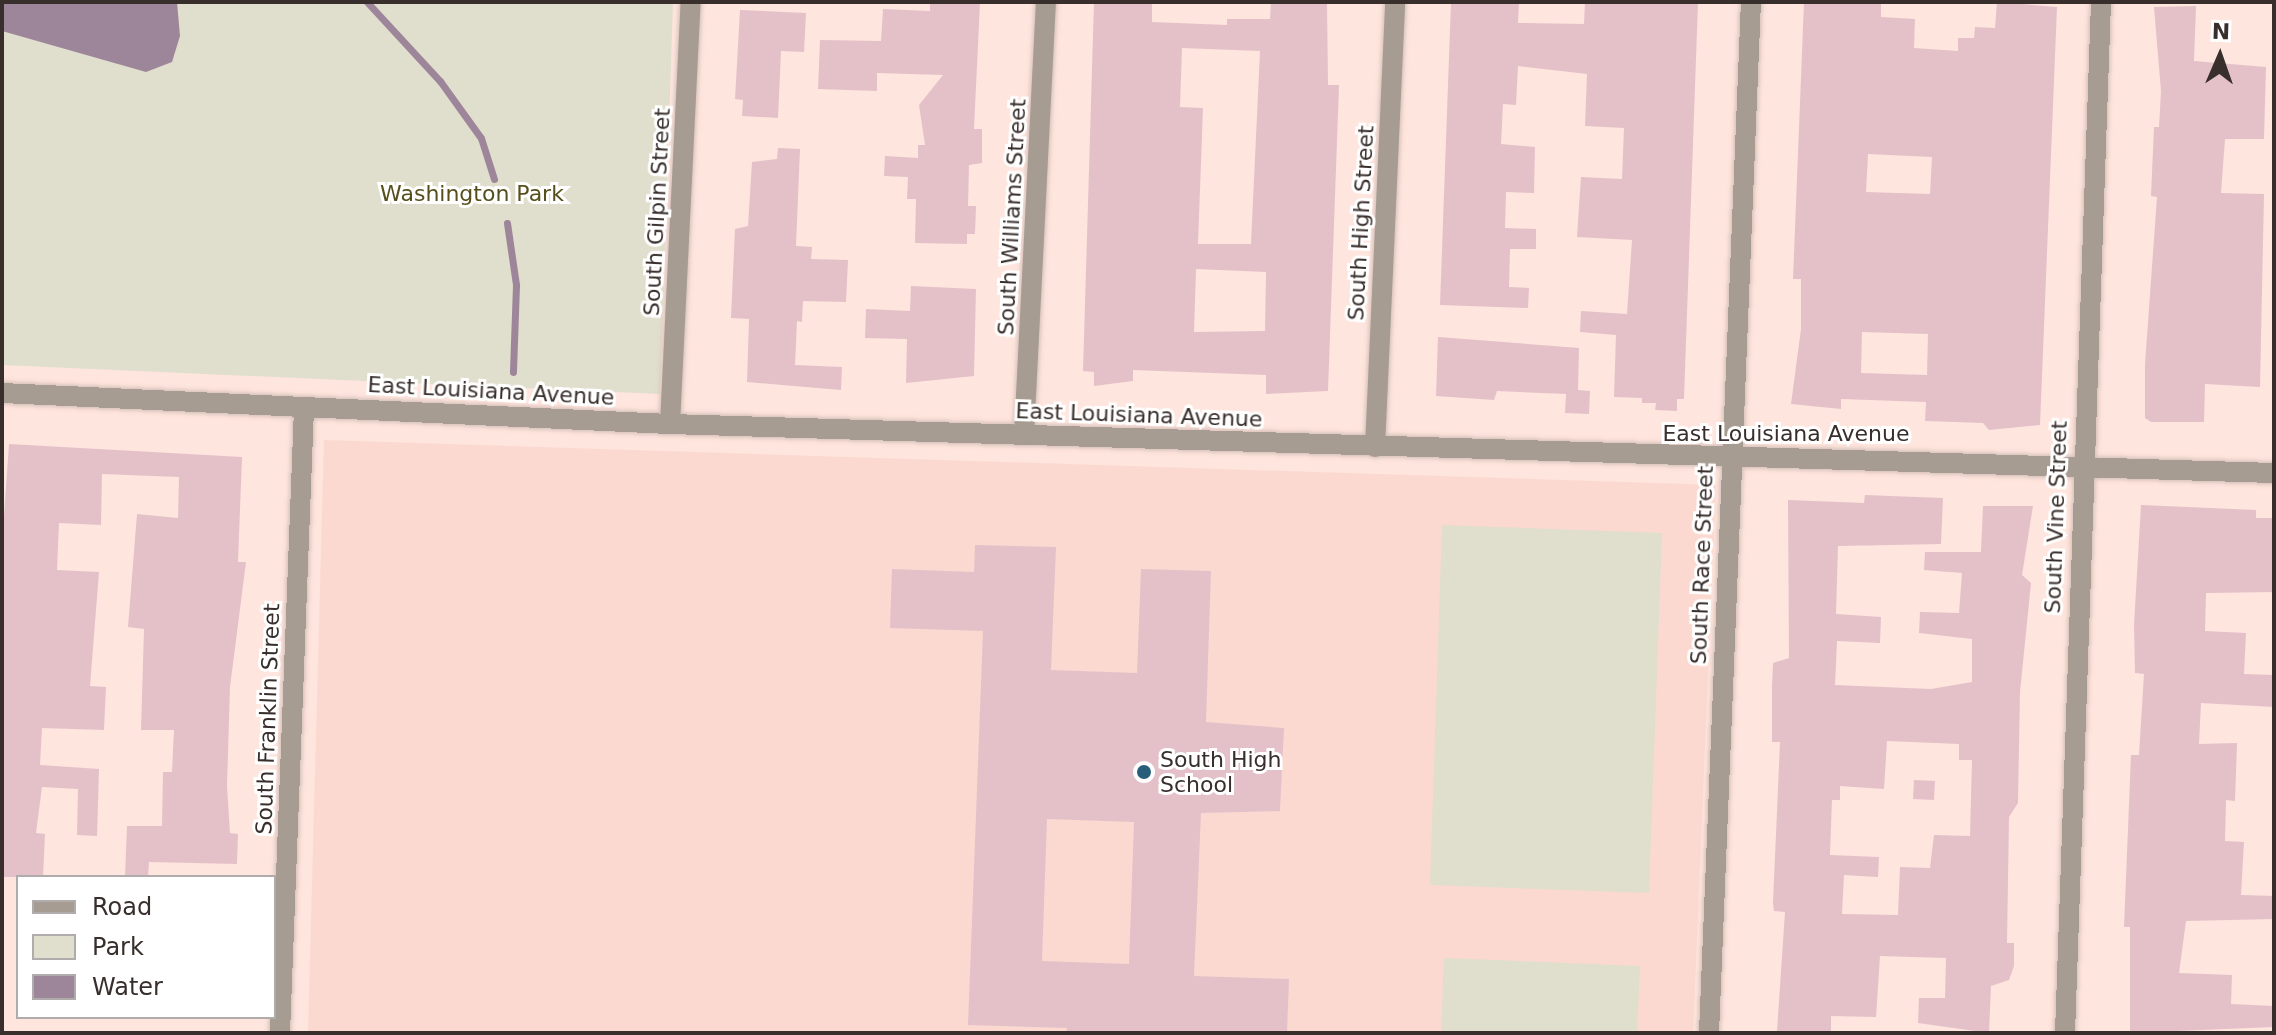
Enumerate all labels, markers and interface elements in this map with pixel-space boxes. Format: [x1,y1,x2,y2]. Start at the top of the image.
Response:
north arrow [2180,16,2260,96]
text: N [2211,19,2230,44]
street label: South Williams Street [993,98,1031,336]
street label: South Gilpin Street [638,107,676,317]
street label: South High Street [1343,125,1379,321]
park label: Washington Park [380,181,564,207]
street label: East Louisiana Avenue [367,371,615,411]
street label: East Louisiana Avenue [1015,397,1263,433]
street label: South Vine Street [2039,420,2073,614]
street label: East Louisiana Avenue [1662,421,1910,447]
street label: South Race Street [1685,465,1719,665]
street label: South Franklin Street [251,603,285,835]
place label: South High School [1160,746,1281,798]
marker: South High School [1135,763,1153,781]
legend [16,875,276,1019]
text: Road [92,893,152,921]
text: Park [92,933,144,961]
text: Water [92,973,163,1001]

